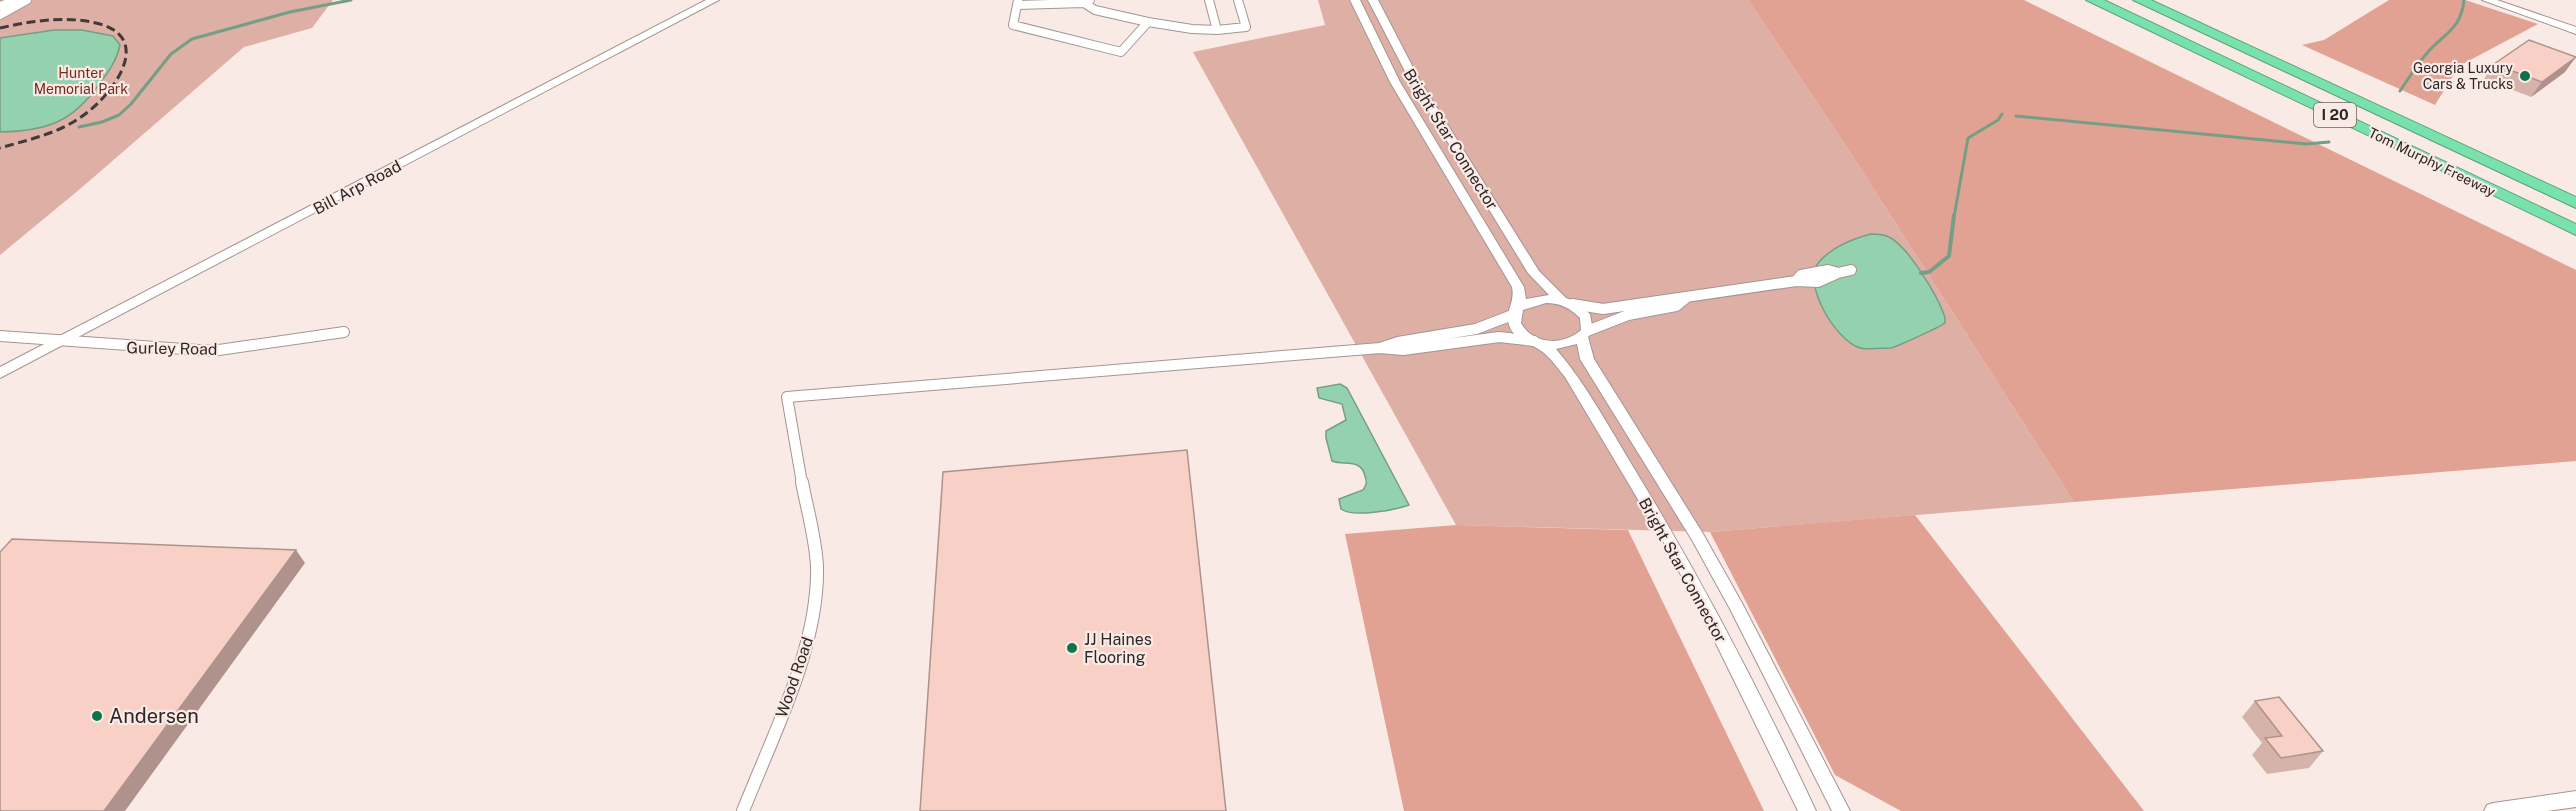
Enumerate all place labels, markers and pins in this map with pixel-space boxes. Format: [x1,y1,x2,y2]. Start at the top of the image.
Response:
place label: Georgia Luxury Cars & Trucks [2413,60,2514,92]
marker: Georgia Luxury Cars & Trucks [2518,69,2532,83]
place label: JJ Haines Flooring [1084,630,1152,667]
marker: JJ Haines Flooring [1065,641,1079,655]
place label: Andersen [109,704,199,728]
marker: Andersen [90,709,104,723]

